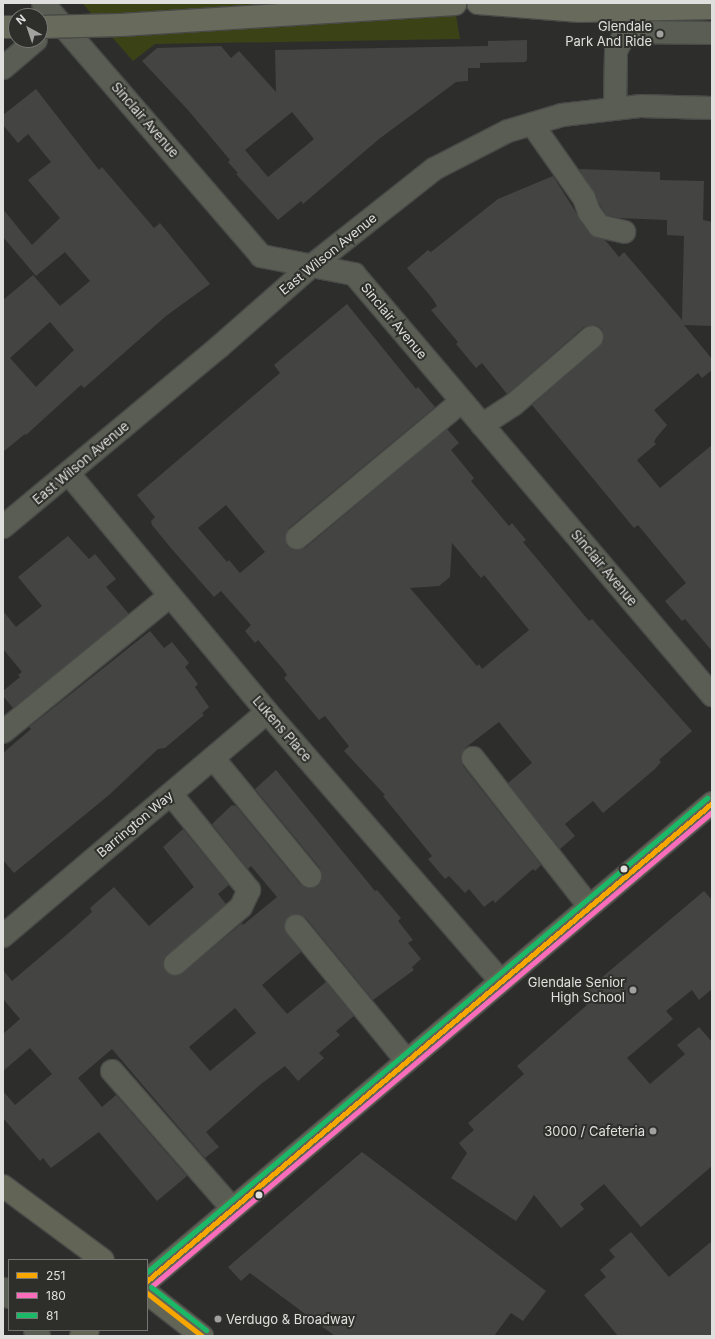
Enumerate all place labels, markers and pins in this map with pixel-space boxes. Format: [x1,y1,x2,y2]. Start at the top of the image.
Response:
place label: Glendale Park And Ride [565,19,652,50]
marker: Glendale Park And Ride [655,29,665,39]
unlabelled marker [619,864,629,874]
place label: Glendale Senior High School [528,975,625,1006]
marker: Glendale Senior High School [628,985,638,995]
place label: 3000 / Cafeteria [544,1123,645,1139]
marker: 3000 / Cafeteria [648,1126,658,1136]
unlabelled marker [254,1190,264,1200]
place label: Verdugo & Broadway [226,1311,355,1327]
marker: Verdugo & Broadway [213,1314,223,1324]

